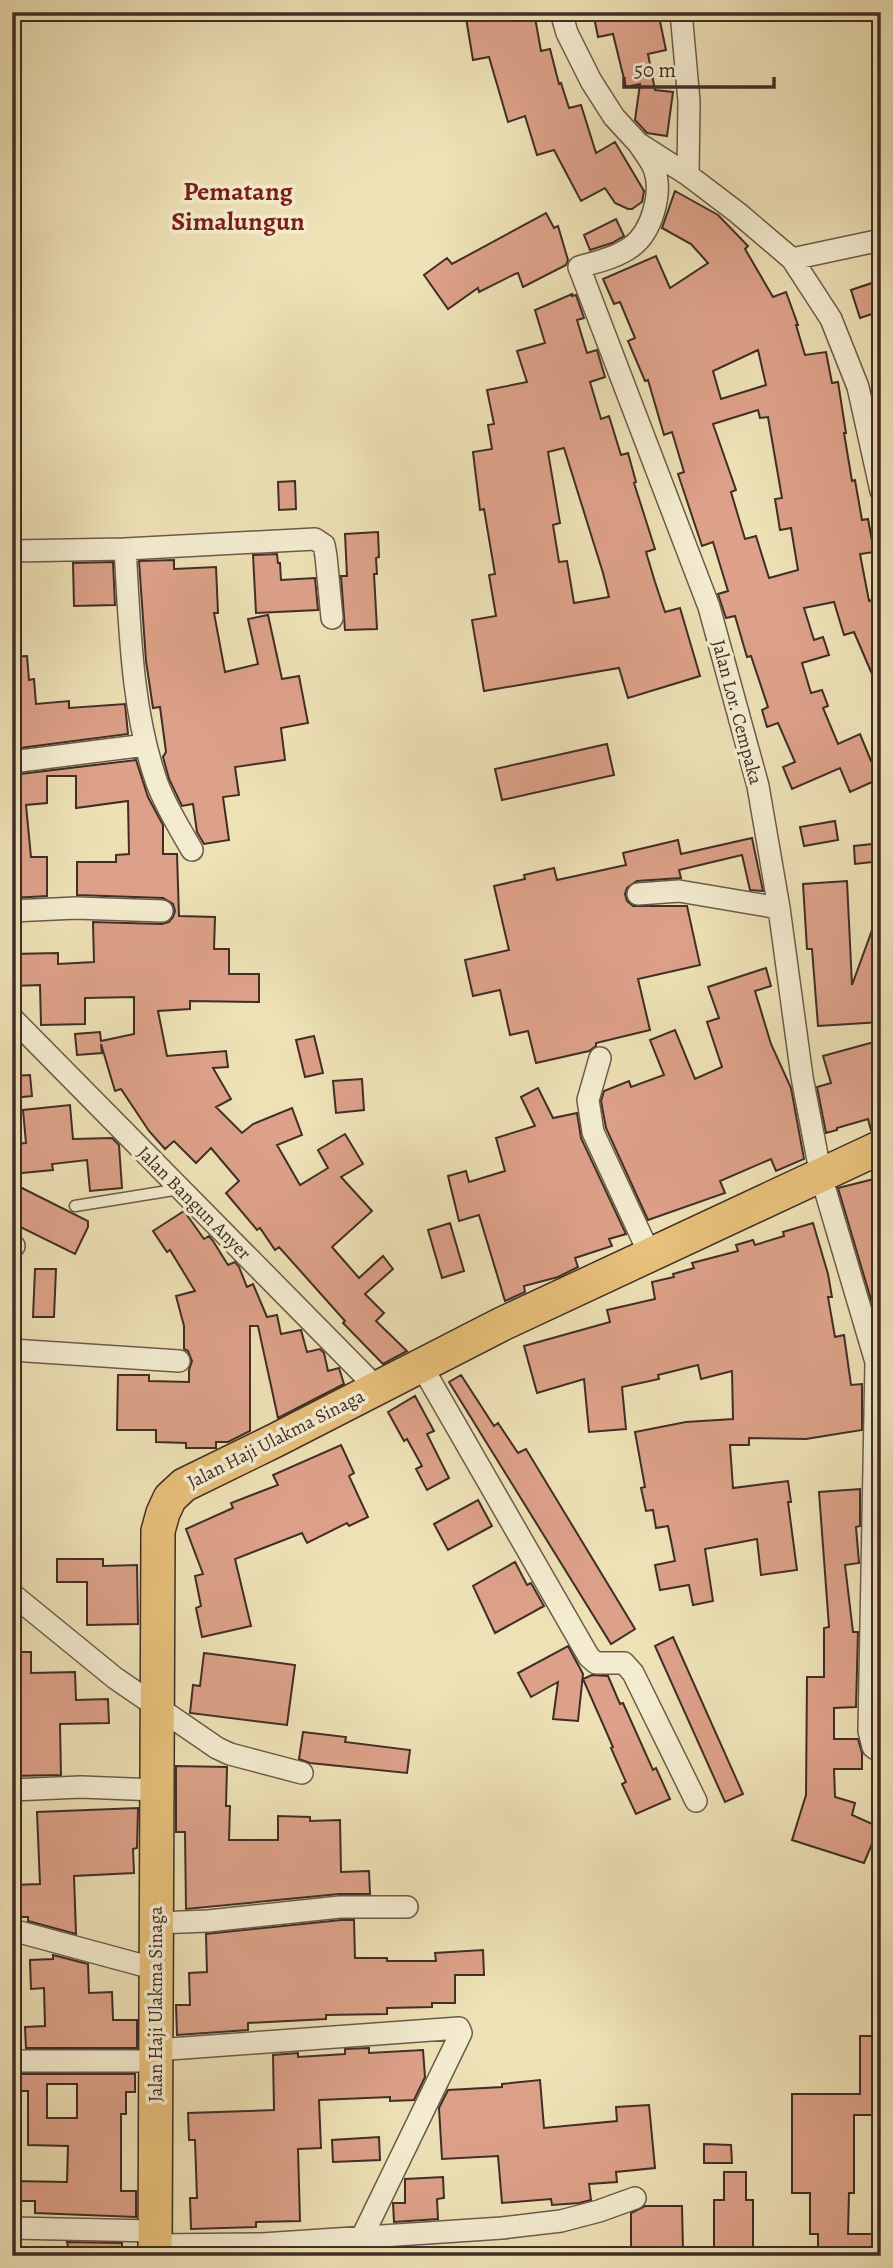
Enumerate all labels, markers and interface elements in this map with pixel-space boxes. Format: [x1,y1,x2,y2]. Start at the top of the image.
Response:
scale bar [624,46,774,90]
text: 50 m [634,56,676,84]
district label: Pematang Simalungun [171,174,305,239]
street label: Jalan Lor. Cempaka [705,637,769,787]
street label: Jalan Bangun Anyer [131,1140,257,1266]
street label: Jalan Haji Ulakma Sinaga [183,1383,369,1495]
street label: Jalan Haji Ulakma Sinaga [143,1906,169,2102]

